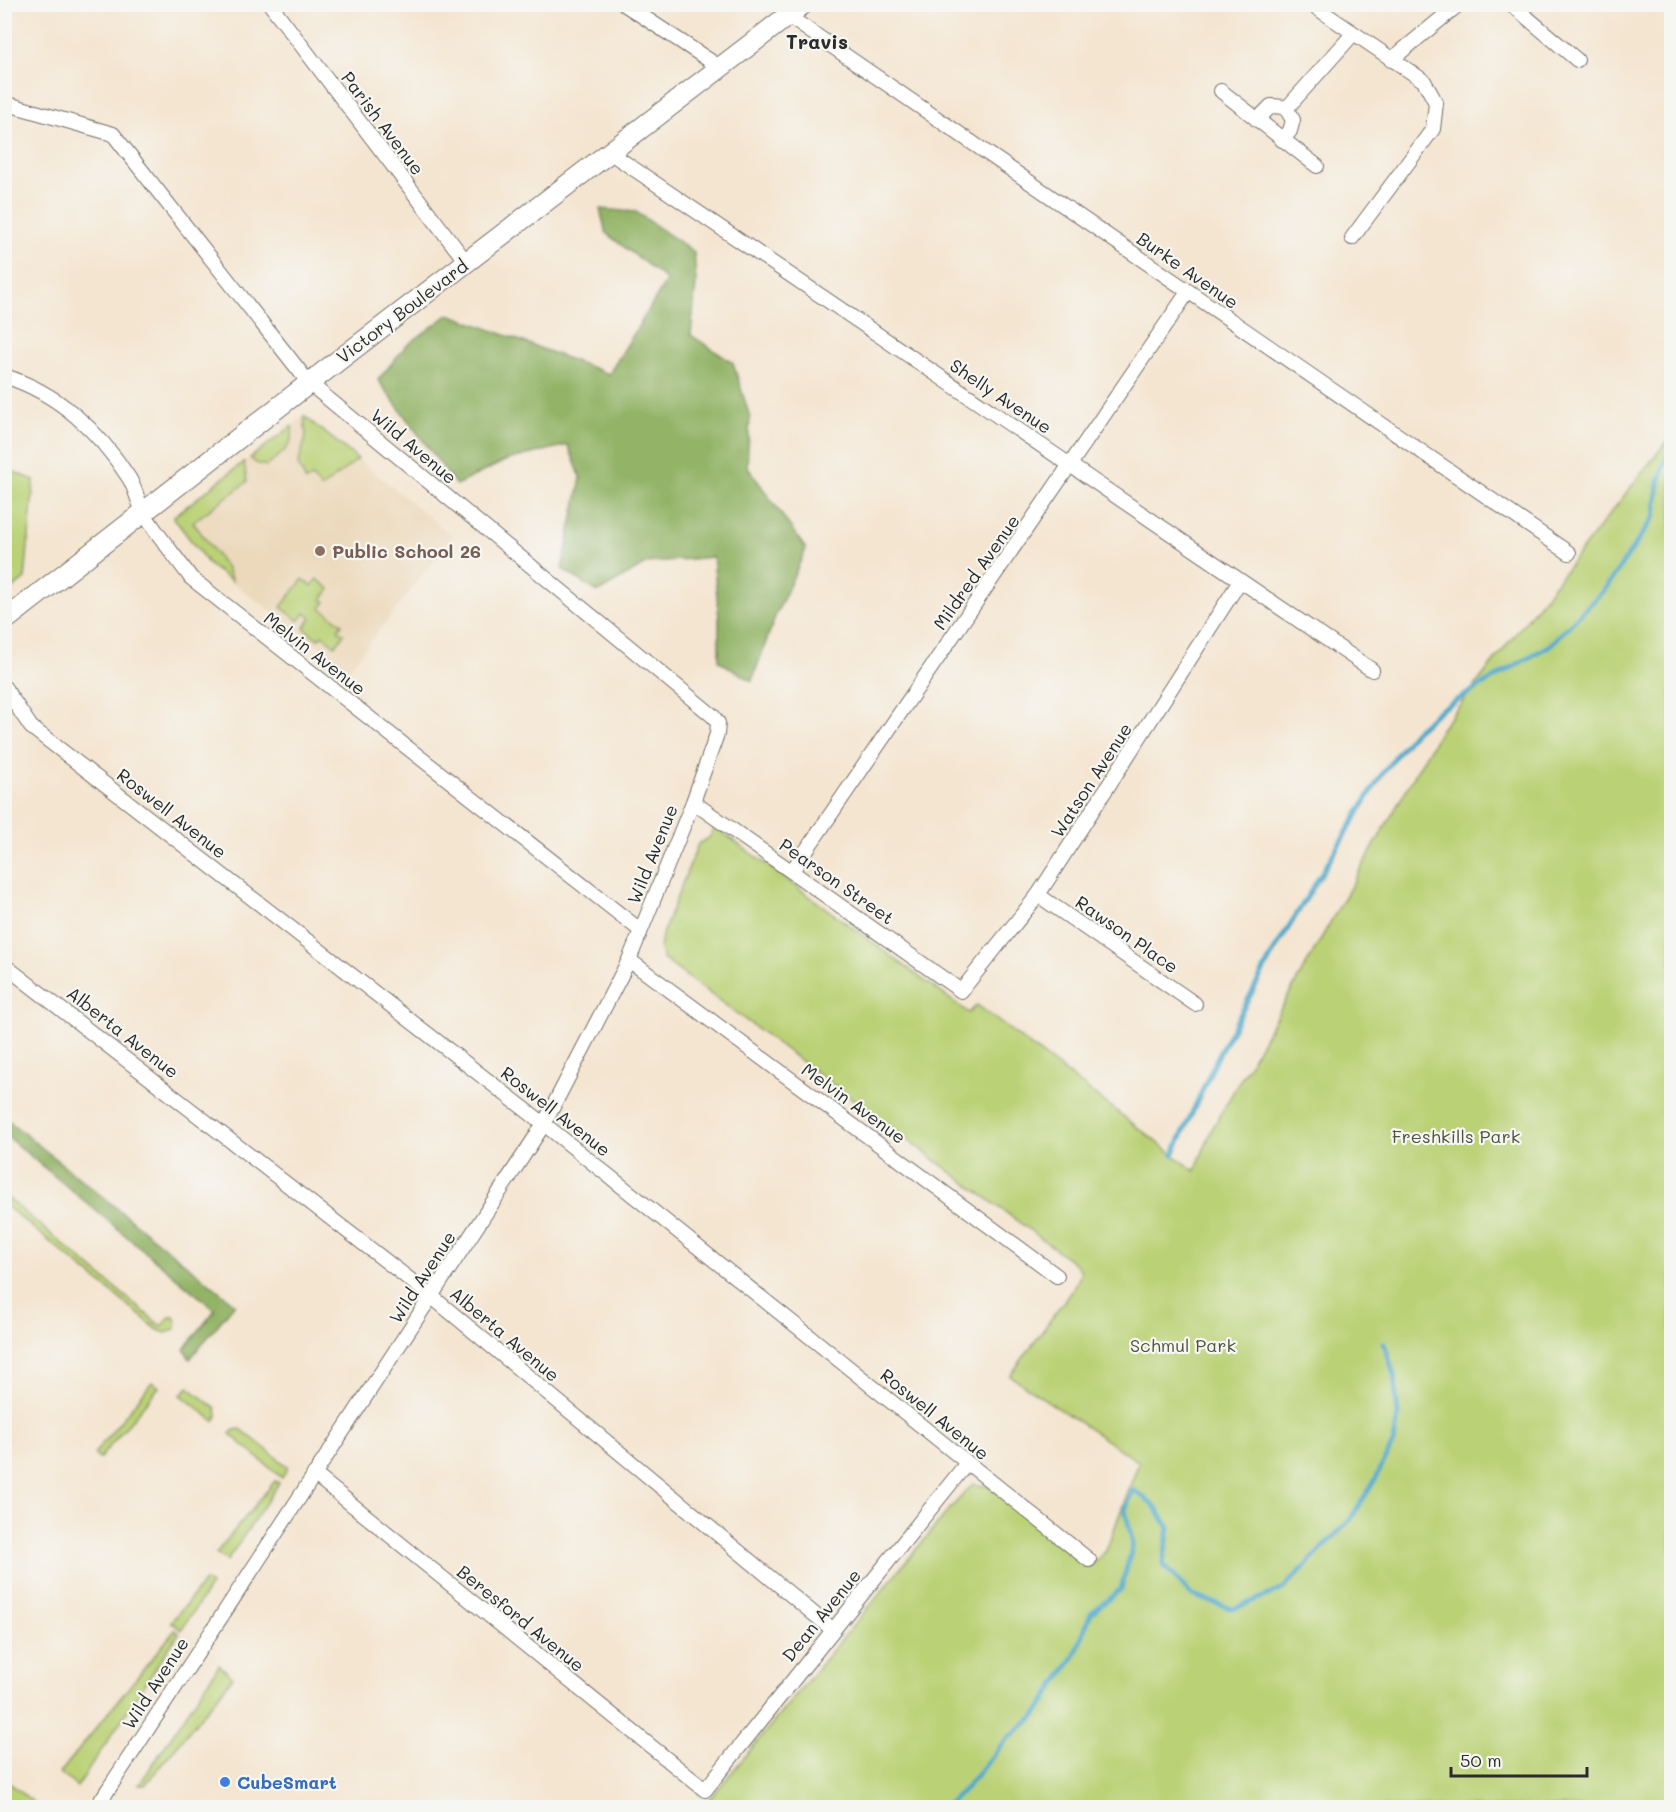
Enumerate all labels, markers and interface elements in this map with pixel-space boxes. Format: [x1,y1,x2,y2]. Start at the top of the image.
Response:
district label: Travis [786,28,848,54]
street label: Parish Avenue [336,66,430,180]
street label: Burke Avenue [1132,226,1244,314]
street label: Victory Boulevard [331,254,473,368]
street label: Shelly Avenue [945,353,1057,439]
street label: Wild Avenue [366,403,462,489]
street label: Mildred Avenue [927,510,1025,634]
place label: Public School 26 [332,539,481,563]
marker: Public School 26 [313,544,327,558]
street label: Melvin Avenue [259,606,371,700]
street label: Watson Avenue [1045,718,1137,842]
street label: Roswell Avenue [112,763,232,863]
street label: Wild Avenue [621,801,683,907]
street label: Pearson Street [775,832,899,930]
street label: Rawson Place [1071,890,1183,978]
street label: Alberta Avenue [62,981,184,1083]
street label: Melvin Avenue [797,1057,911,1149]
street label: Roswell Avenue [496,1061,616,1161]
park label: Freshkills Park [1392,1124,1520,1148]
street label: Wild Avenue [383,1226,461,1328]
street label: Alberta Avenue [445,1281,565,1387]
park label: Schmul Park [1130,1333,1236,1357]
street label: Roswell Avenue [876,1363,994,1465]
street label: Beresford Avenue [452,1559,590,1677]
street label: Dean Avenue [776,1564,866,1666]
street label: Wild Avenue [116,1632,194,1734]
scale bar [1451,1740,1588,1778]
text: 50 m [1460,1748,1502,1772]
place label: CubeSmart [237,1770,337,1794]
marker: CubeSmart [218,1775,232,1789]

